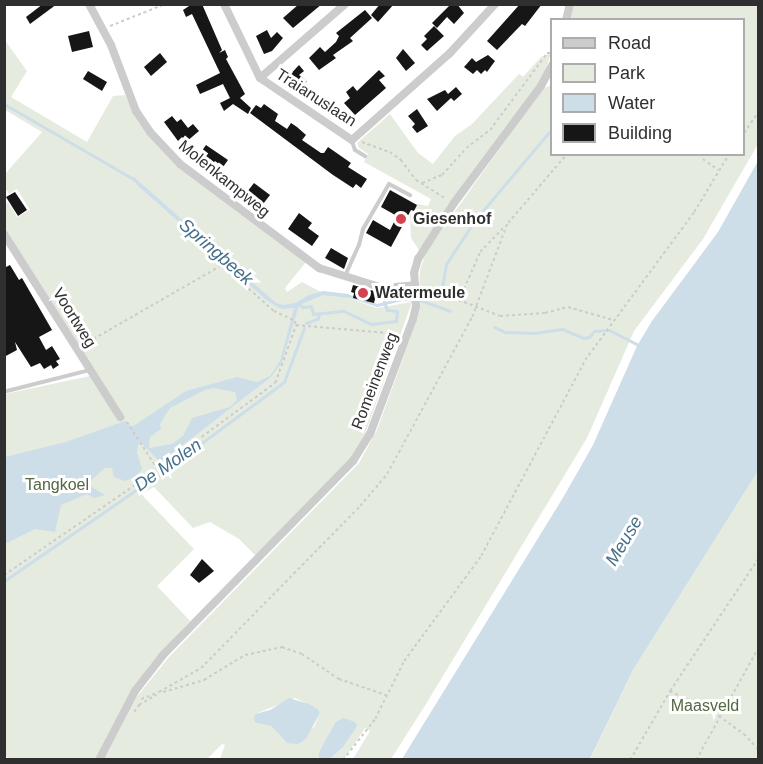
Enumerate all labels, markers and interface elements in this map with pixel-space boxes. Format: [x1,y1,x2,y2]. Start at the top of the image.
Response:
legend [550,18,745,156]
text: Road [608,33,651,53]
text: Park [608,63,645,83]
street label: Traianuslaan [272,65,360,131]
text: Water [608,93,655,113]
text: Building [608,123,672,143]
street label: Molenkampweg [174,136,274,222]
place label: Giesenhof [413,209,491,229]
marker: Giesenhof [394,212,408,226]
water label: Springbeek [175,214,257,290]
place label: Watermeule [375,283,465,303]
street label: Voortweg [48,285,100,351]
marker: Watermeule [356,286,370,300]
street label: Romeinenweg [348,330,402,432]
water label: De Molen [130,434,206,496]
park label: Tangkoel [25,475,89,495]
water label: Meuse [601,512,647,570]
park label: Maasveld [671,696,739,716]

